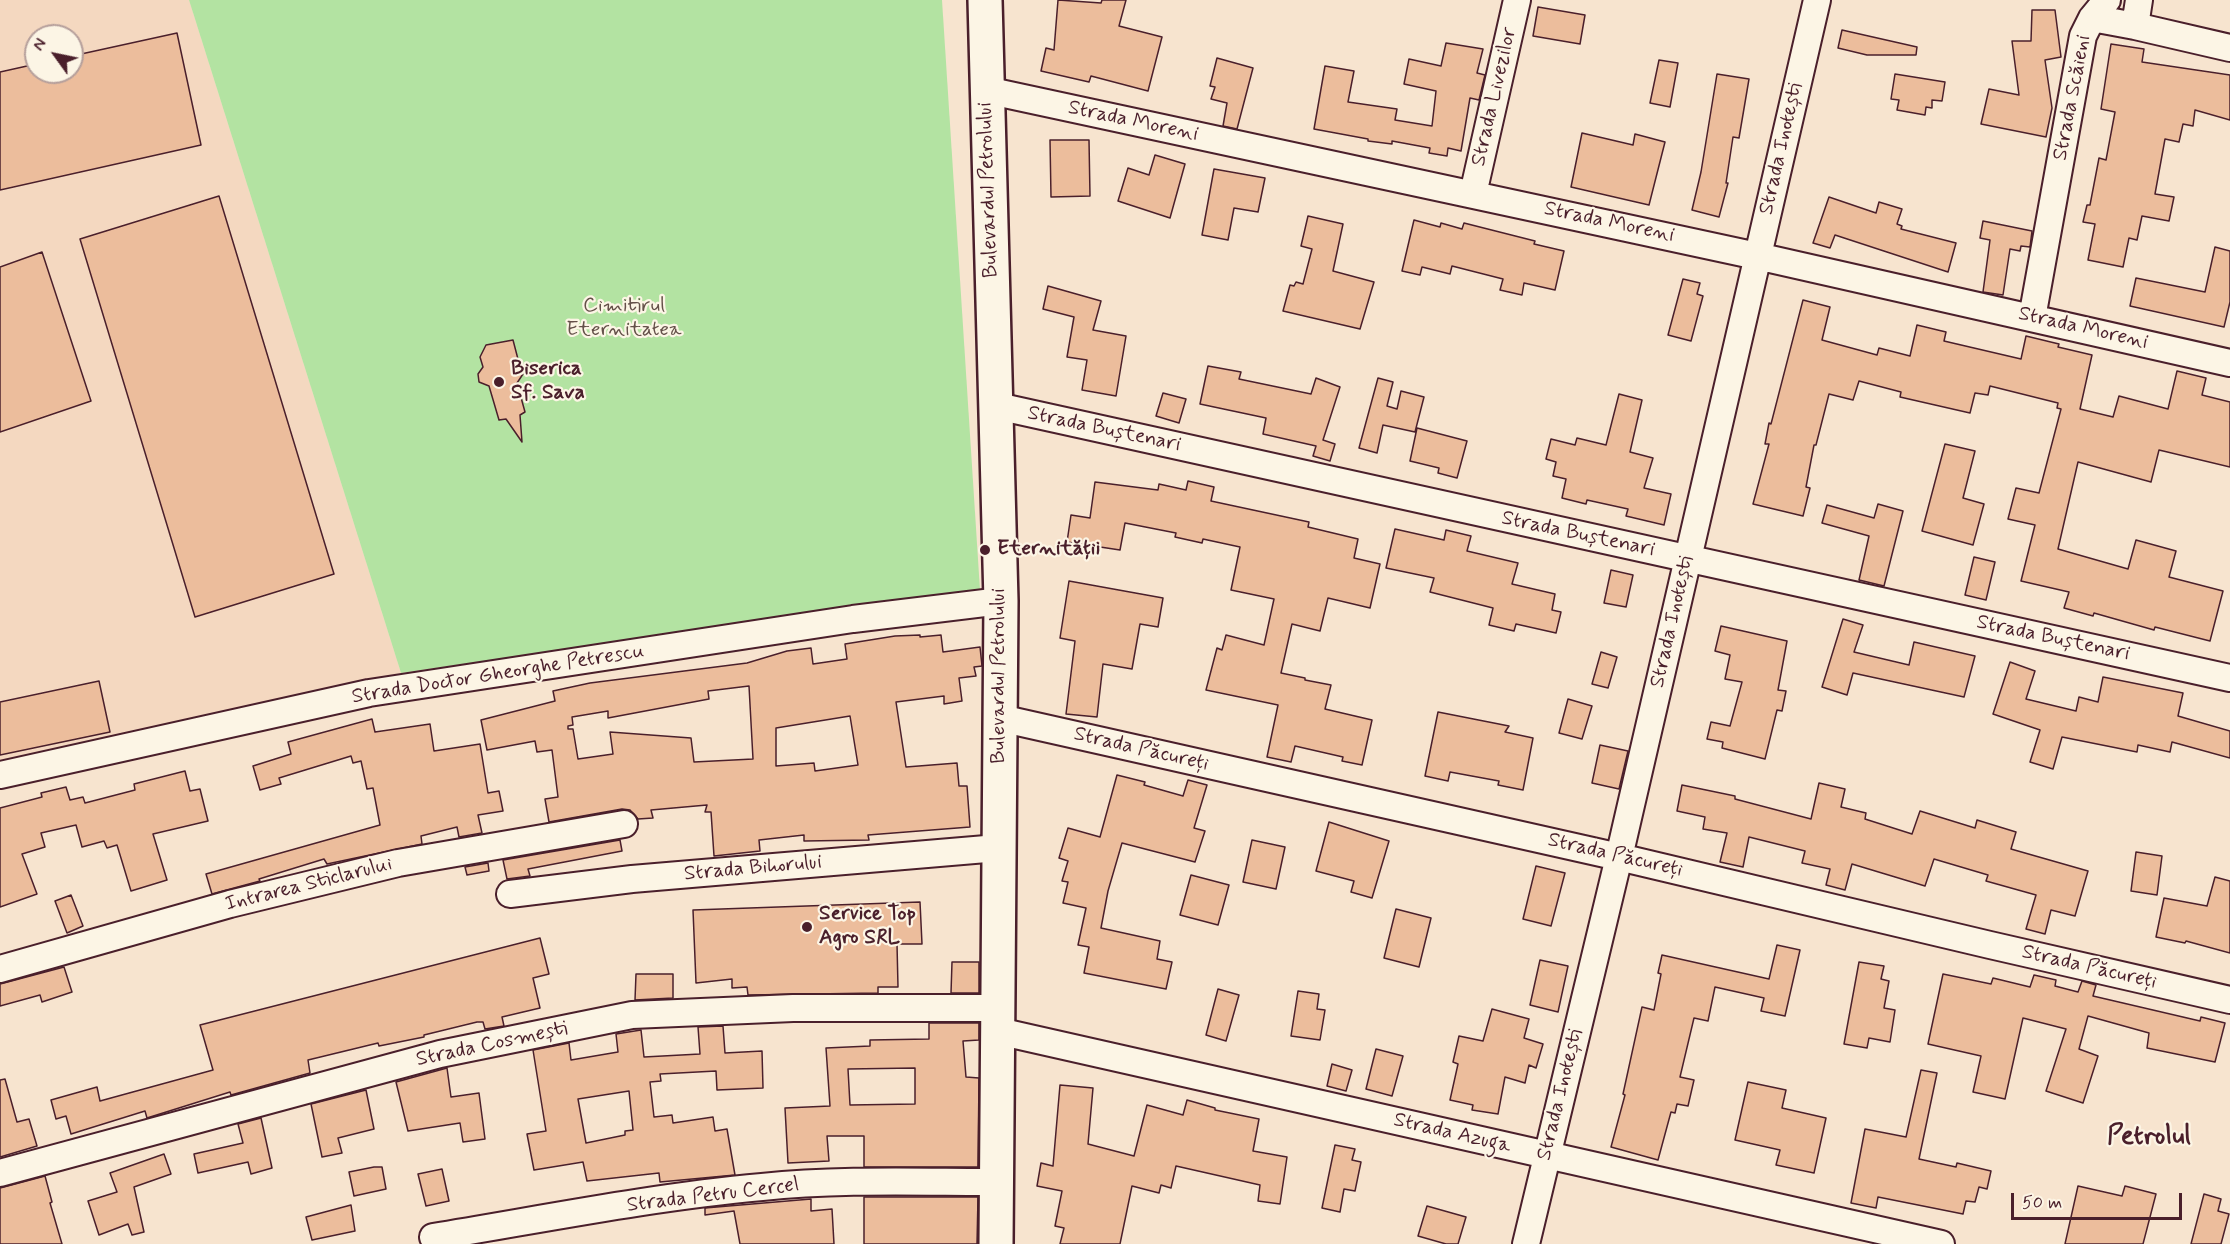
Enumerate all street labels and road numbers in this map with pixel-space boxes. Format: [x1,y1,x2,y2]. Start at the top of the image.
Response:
street label: Strada Livezilor [1467,25,1523,169]
street label: Strada Scăieni [2048,33,2098,163]
street label: Strada Inotești [1755,81,1809,217]
street label: Strada Moreni [1066,96,1200,148]
street label: Bulevardul Petrolului [973,102,1005,278]
street label: Strada Moreni [1542,197,1676,249]
street label: Strada Moreni [2016,302,2150,356]
street label: Strada Buștenari [1025,401,1183,459]
street label: Strada Buștenari [1499,506,1657,564]
street label: Strada Inotești [1646,554,1700,690]
street label: Bulevardul Petrolului [987,588,1013,764]
street label: Strada Buștenari [1974,610,2132,668]
street label: Strada Doctor Gheorghe Petrescu [350,639,646,711]
street label: Strada Păcureți [1071,722,1211,778]
street label: Strada Păcureți [1545,828,1685,884]
street label: Strada Bihorului [683,850,823,888]
street label: Intrarea Sticlarului [223,852,395,918]
street label: Strada Păcureți [2019,940,2159,996]
street label: Strada Cosmești [414,1017,570,1073]
street label: Strada Inotești [1533,1027,1589,1163]
street label: Strada Azuga [1391,1108,1513,1160]
street label: Strada Petru Cercel [625,1173,801,1219]

